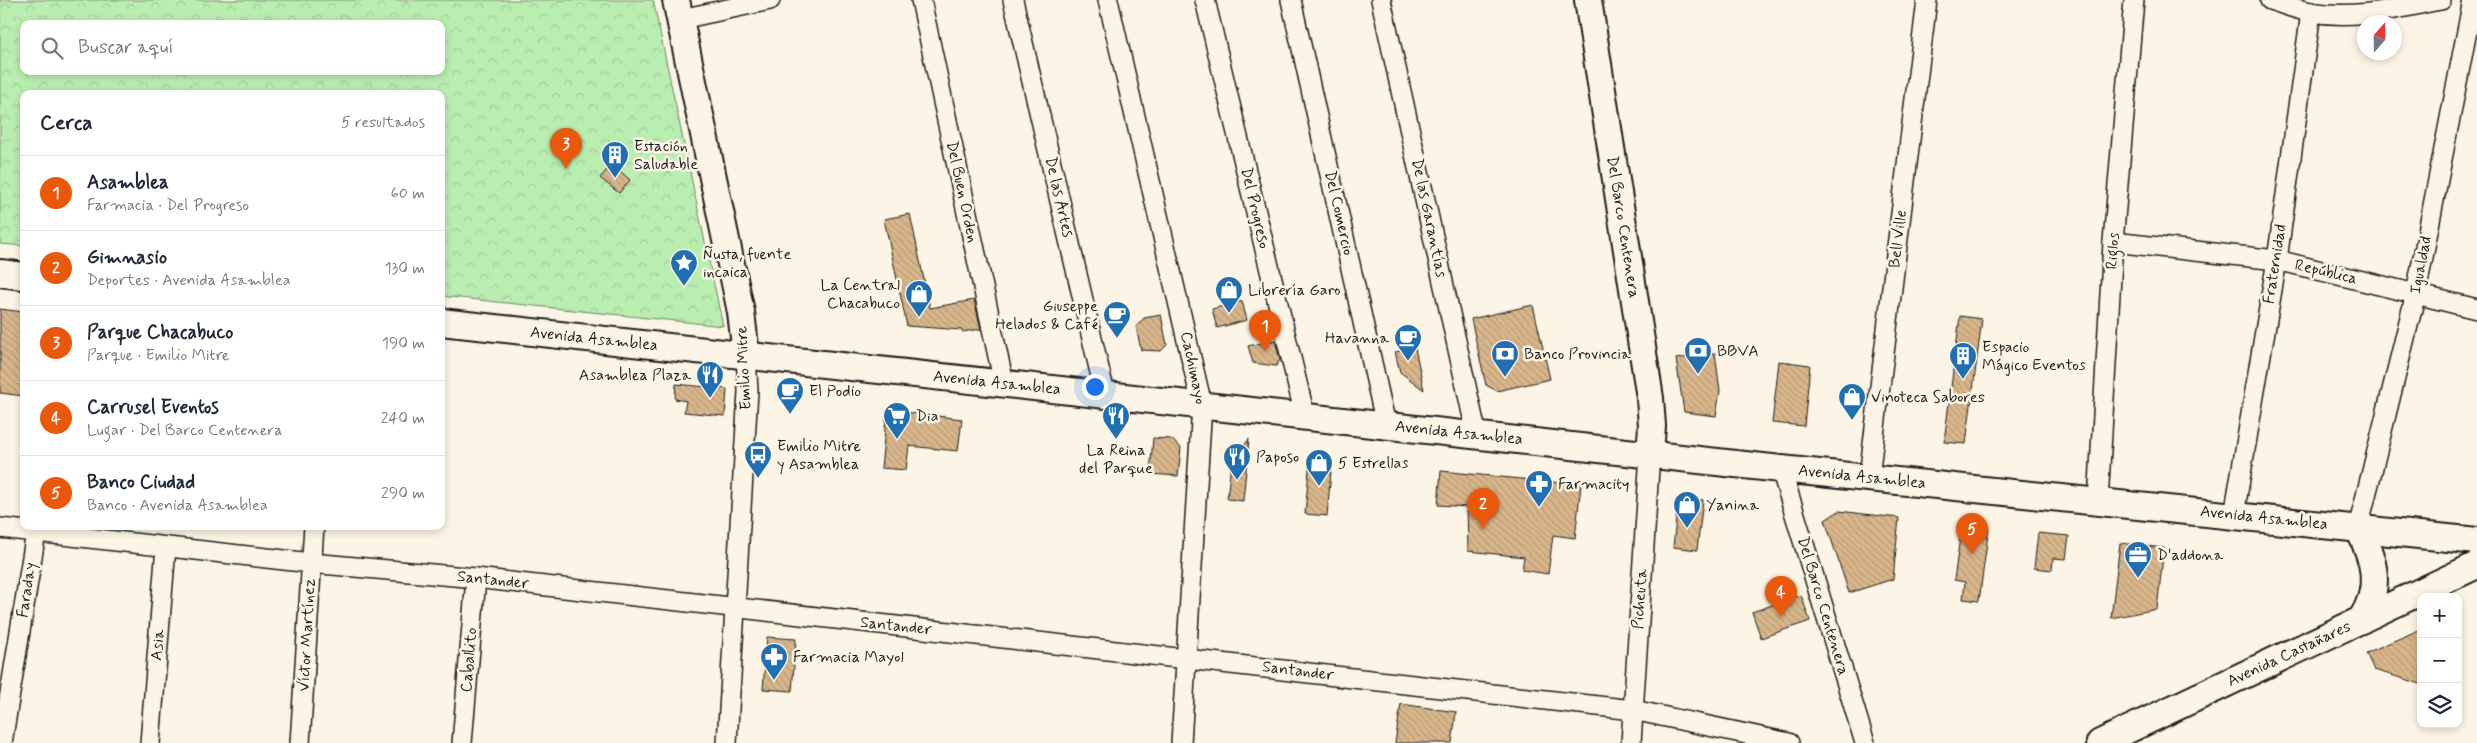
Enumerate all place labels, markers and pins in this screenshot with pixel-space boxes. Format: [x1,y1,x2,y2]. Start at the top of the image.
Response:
pin: 3 [550,128,582,169]
place label: Estación Saludable [634,136,698,175]
building icon: Estación Saludable [600,140,630,179]
place label: Ñusta, fuente incaica [703,244,791,283]
place icon: Ñusta, fuente incaica [669,248,699,287]
place label: La Central Chacabuco [821,275,900,314]
shop icon: Librería Garo [1214,275,1244,314]
shop icon: La Central Chacabuco [904,279,934,318]
place label: Librería Garo [1248,280,1341,301]
place label: Giuseppe Helados & Café [995,296,1098,335]
cafe icon: Giuseppe Helados & Café [1102,300,1132,339]
pin: 1 [1249,310,1281,351]
cafe icon: Havanna [1393,323,1423,362]
place label: Havanna [1325,328,1389,349]
bank icon: BBVA [1683,336,1713,375]
place label: Espacio Mágico Eventos [1982,337,2086,376]
bank icon: Banco Provincia [1490,339,1520,378]
place label: BBVA [1717,341,1759,362]
building icon: Espacio Mágico Eventos [1948,341,1978,380]
place label: Banco Provincia [1524,344,1631,365]
restaurant icon: Asamblea Plaza [695,360,725,399]
place label: Asamblea Plaza [579,365,691,386]
cafe icon: El Podio [775,376,805,415]
place label: El Podio [809,381,861,402]
shop icon: Vinoteca Sabores [1837,382,1867,421]
place label: Vinoteca Sabores [1871,387,1985,408]
supermarket icon: Dia [882,401,912,440]
restaurant icon: La Reina del Parque [1101,401,1131,440]
place label: Dia [916,406,939,427]
place label: Emilio Mitre y Asamblea [777,436,862,475]
bus stop icon: Emilio Mitre y Asamblea [743,440,773,479]
place label: La Reina del Parque [1079,440,1153,479]
restaurant icon: Paposo [1222,442,1252,481]
place label: Paposo [1256,447,1299,468]
shop icon: 5 Estrellas [1304,448,1334,487]
place label: 5 Estrellas [1338,453,1408,474]
pharmacy icon: Farmacity [1524,469,1554,508]
place label: Farmacity [1558,474,1629,495]
pin: 2 [1467,488,1499,529]
shop icon: Yanina [1672,490,1702,529]
place label: Yanina [1706,495,1759,516]
pin: 5 [1956,513,1988,554]
office icon: D'addona [2123,540,2153,579]
place label: D'addona [2157,545,2224,566]
pin: 4 [1765,576,1797,617]
pharmacy icon: Farmacia Mayol [759,642,789,681]
place label: Farmacia Mayol [793,647,904,668]

